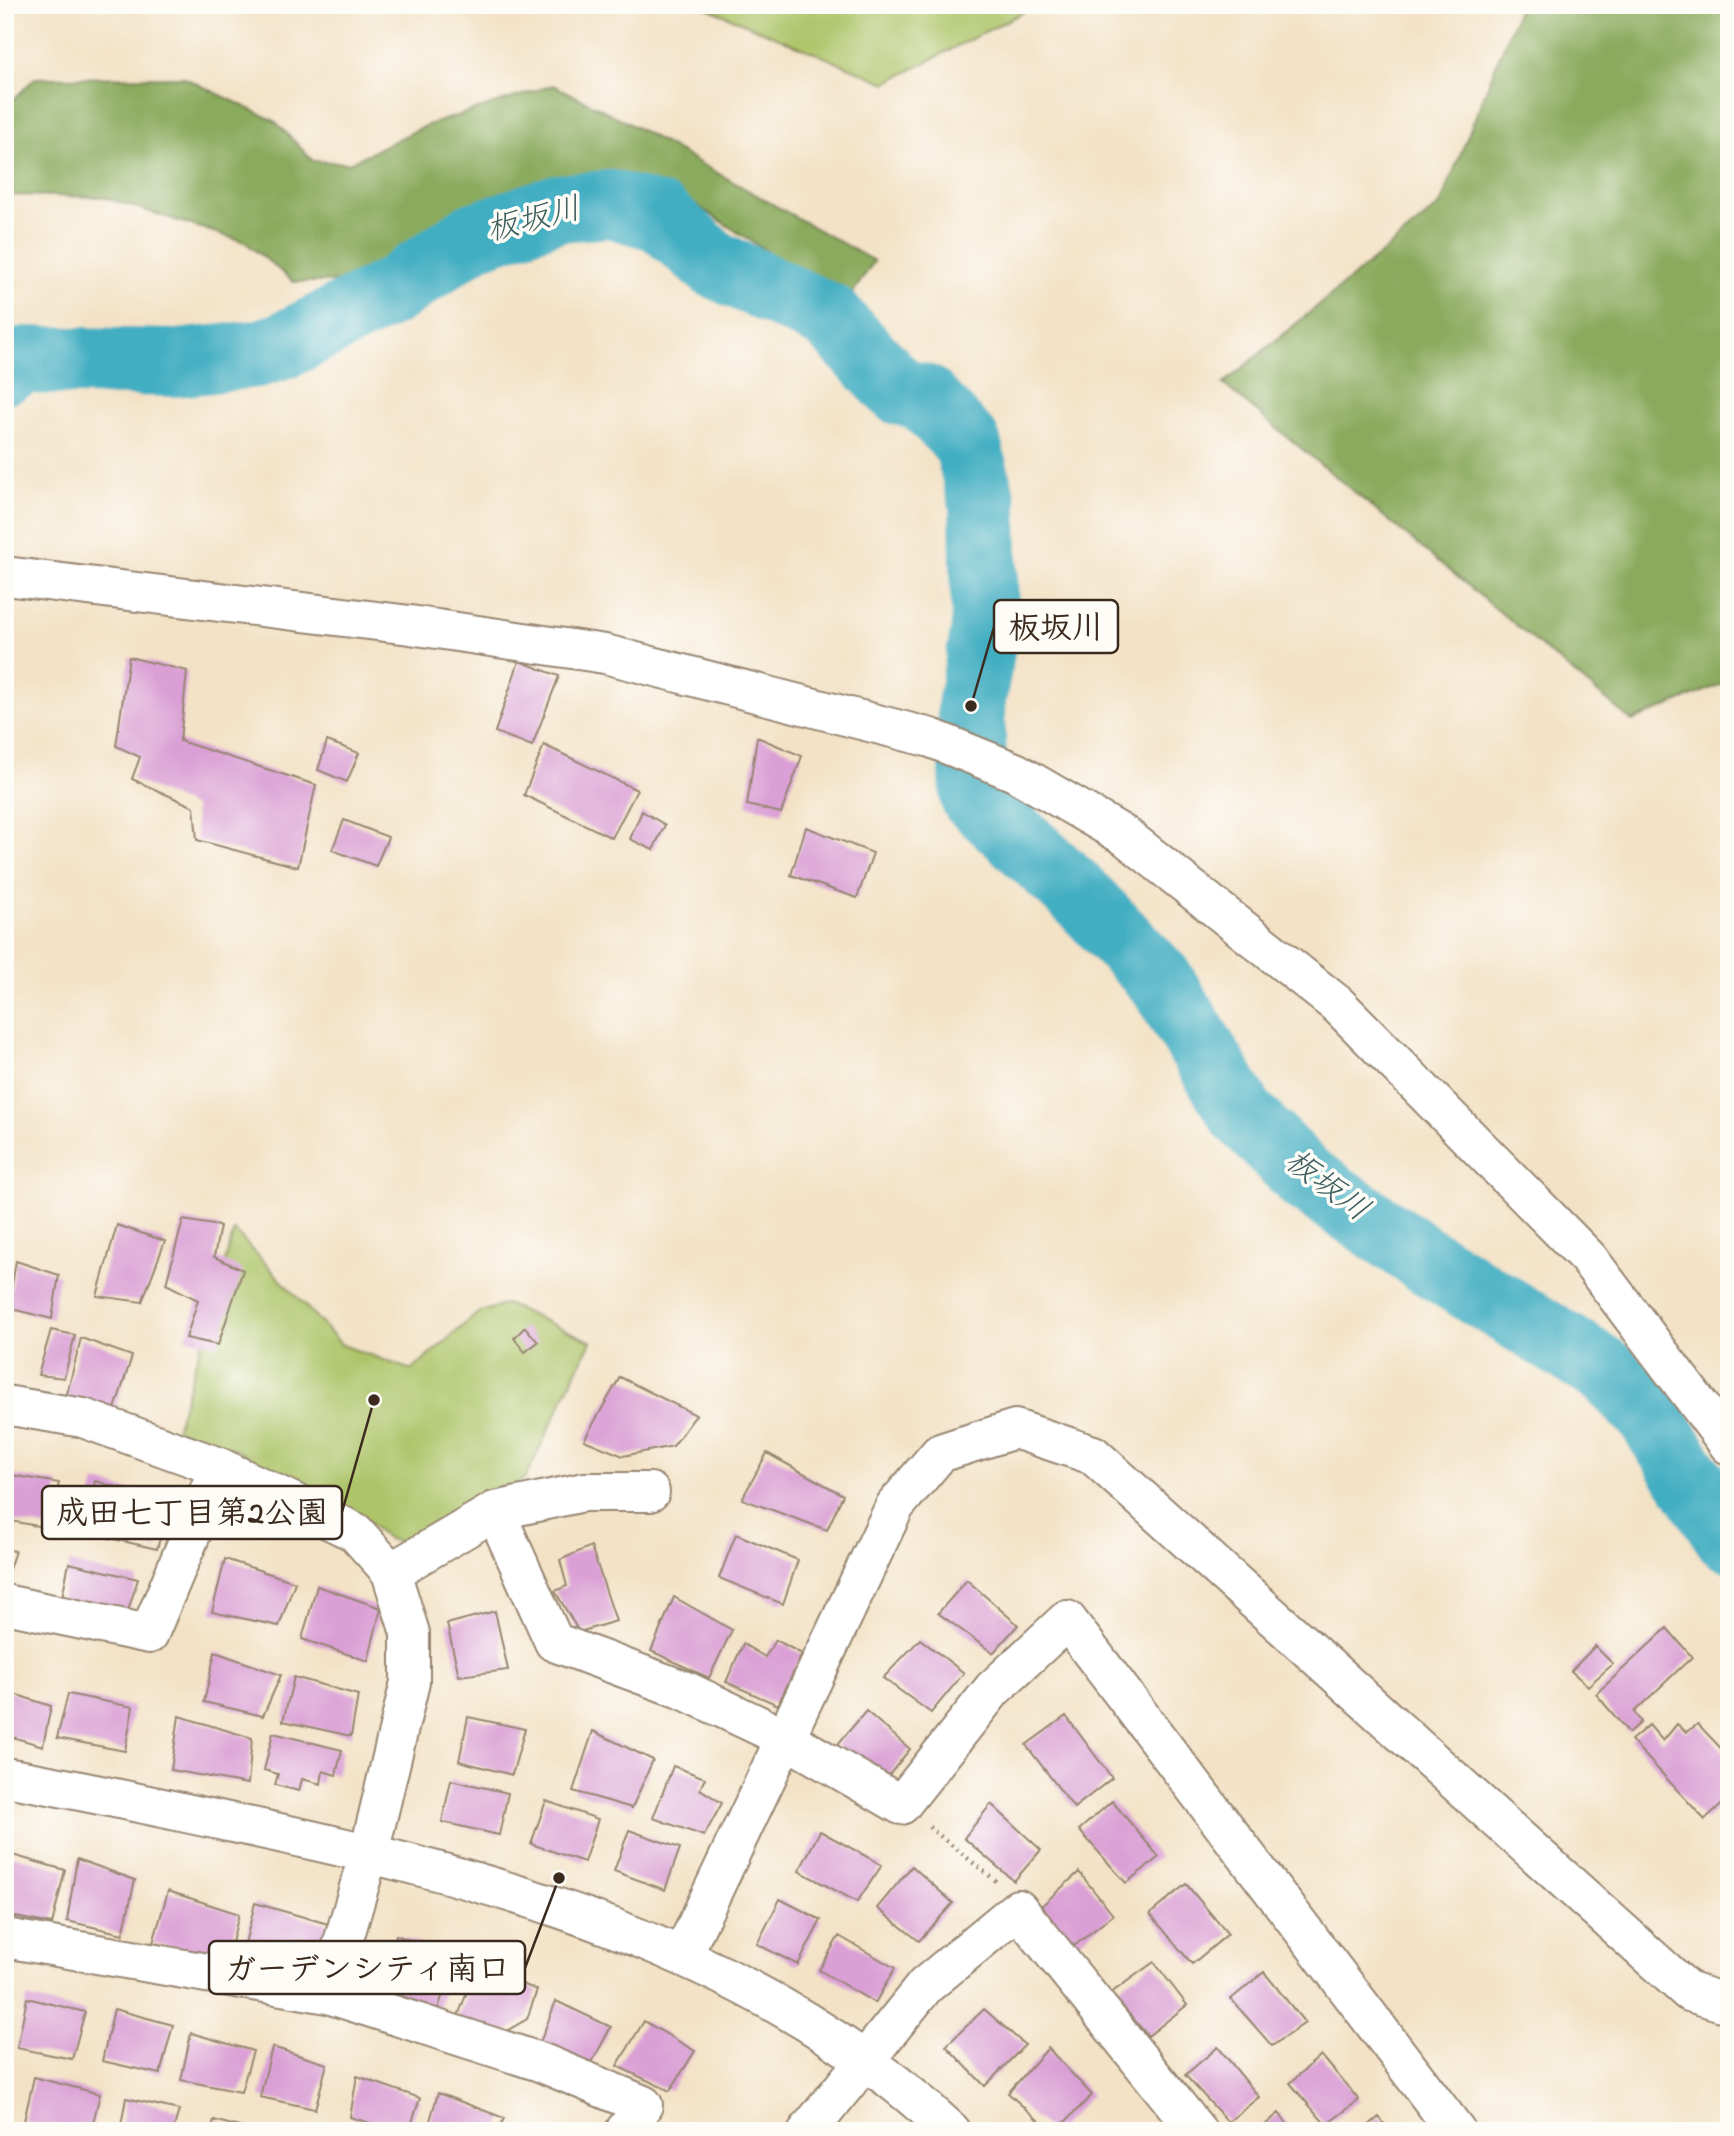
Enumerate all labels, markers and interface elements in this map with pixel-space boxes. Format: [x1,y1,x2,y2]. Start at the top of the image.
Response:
water label: 板坂川 [482,187,586,255]
callout: 板坂川 [994,600,1118,653]
text: 板坂川 [1008,607,1104,654]
water label: 板坂川 [1274,1139,1378,1235]
callout: 成田七丁目第2公園 [42,1486,342,1539]
text: 成田七丁目第2公園 [56,1492,328,1539]
callout: ガーデンシティ南口 [209,1941,525,1994]
text: ガーデンシティ南口 [224,1948,510,1995]

